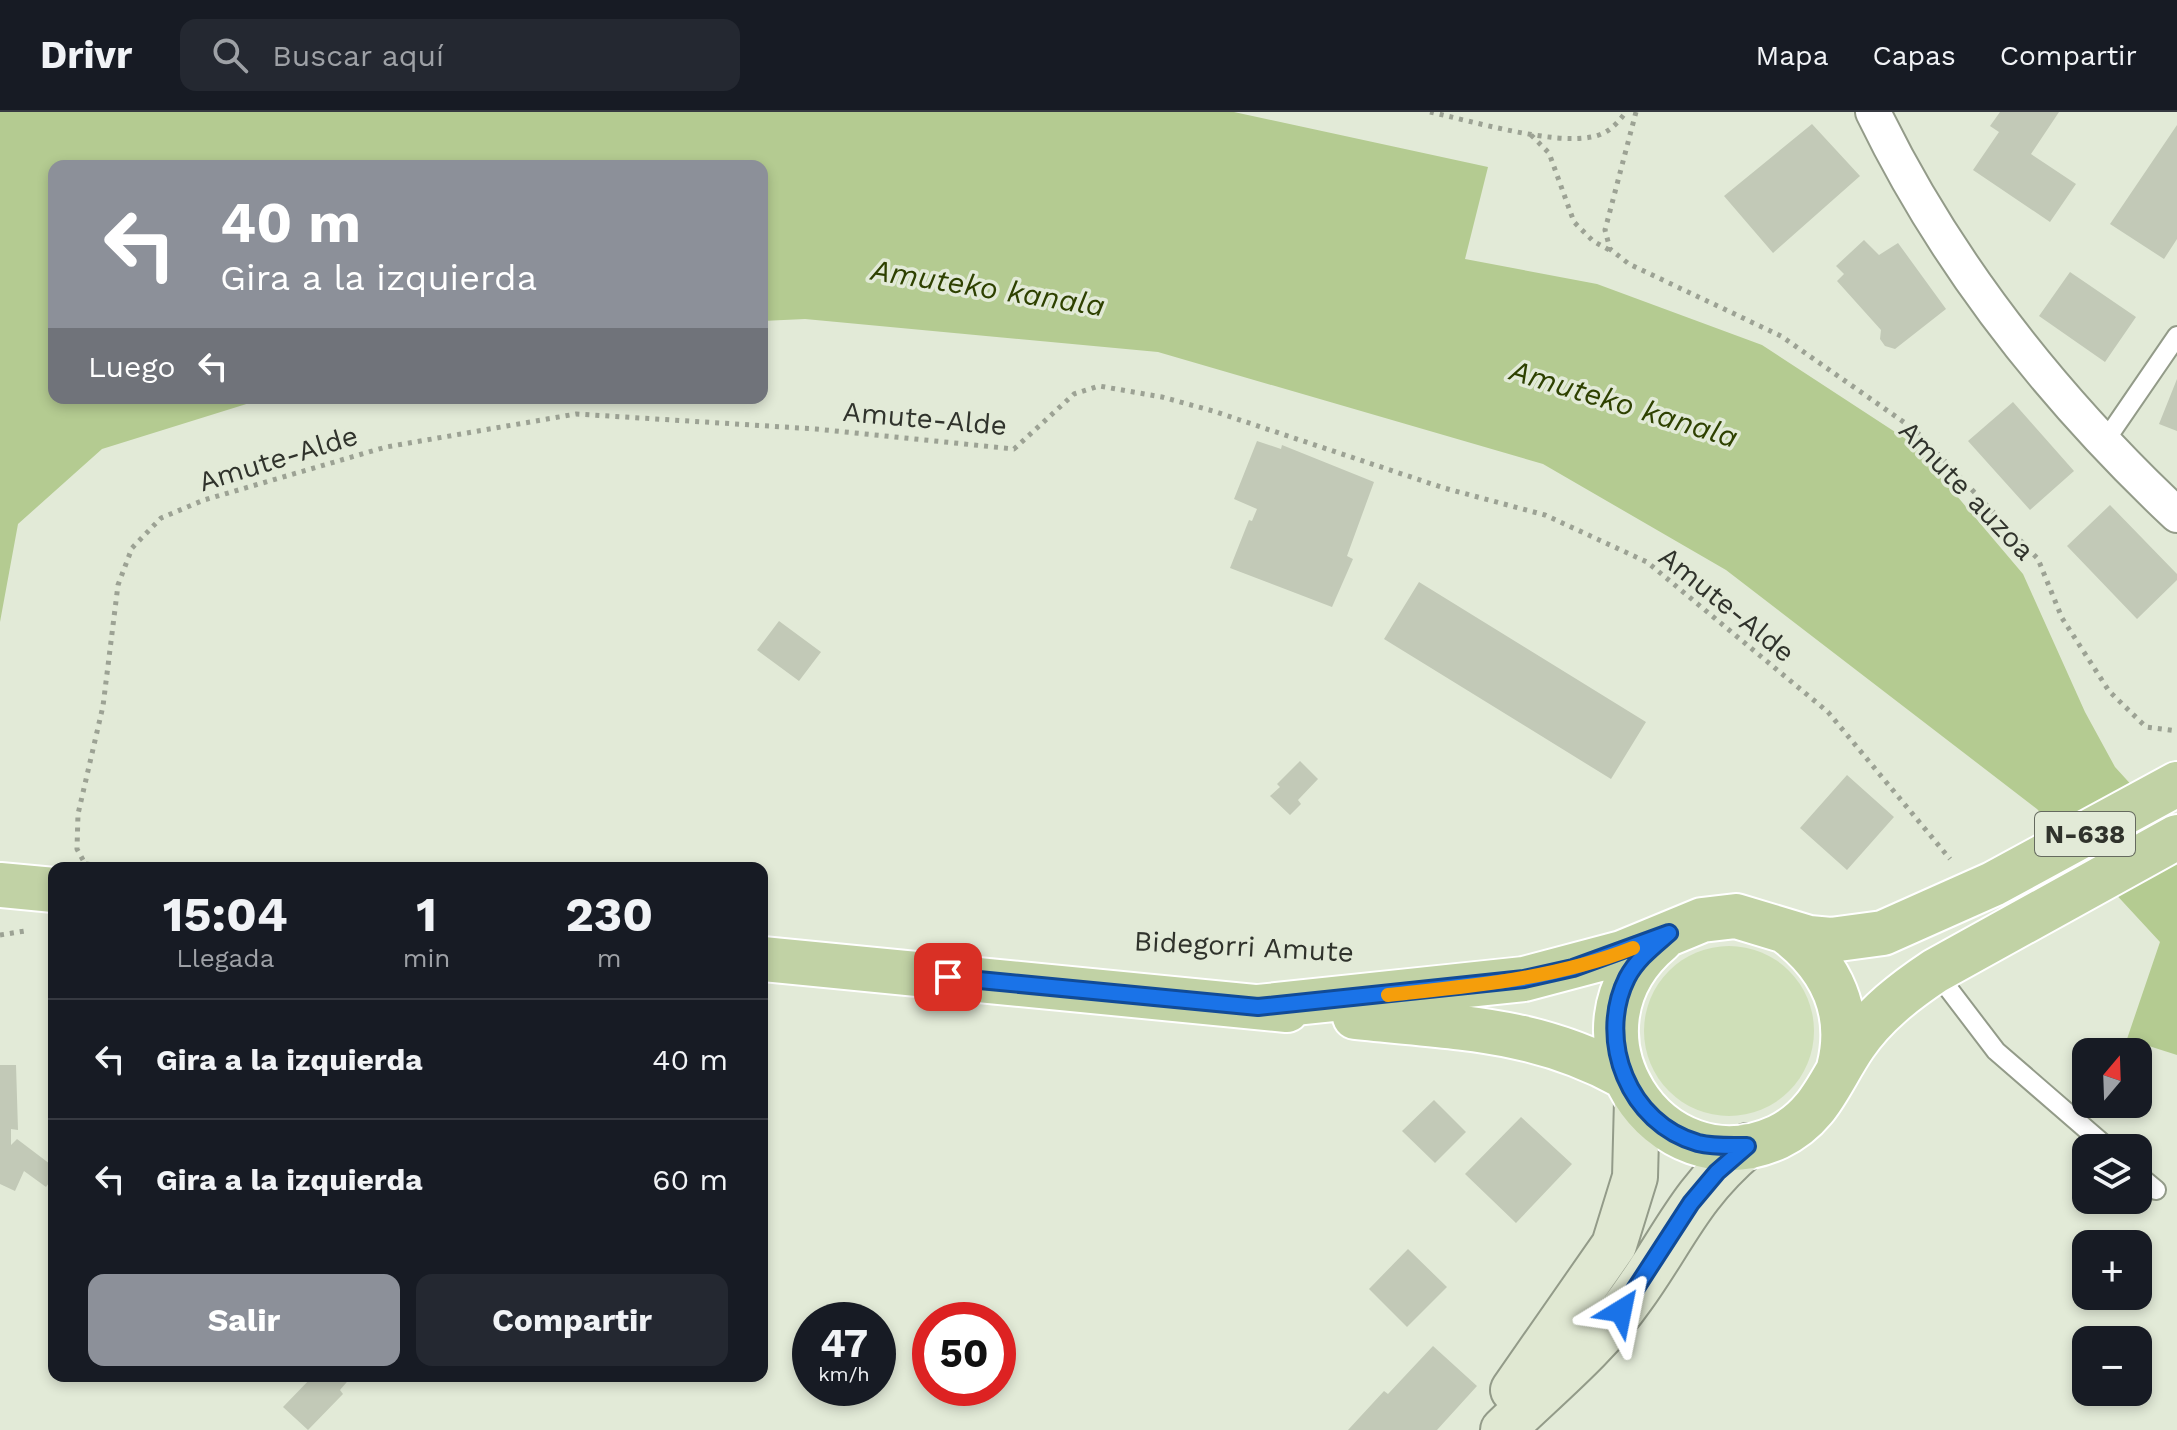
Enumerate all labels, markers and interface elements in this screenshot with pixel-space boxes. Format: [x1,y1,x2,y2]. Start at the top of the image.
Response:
search box [180,19,740,91]
text: Drivr [40,33,132,77]
icon: search [208,33,252,77]
text: Buscar aquí [272,38,444,73]
text: Mapa [1755,39,1828,72]
text: Capas [1872,39,1956,72]
text: Compartir [2000,39,2137,72]
text: 40 m [220,190,361,256]
icon: left [88,192,192,296]
water label: Amuteko kanala [867,251,1107,323]
text: Gira a la izquierda [220,257,537,299]
icon: left [191,344,235,388]
text: Luego [88,349,175,384]
water label: Amuteko kanala [1504,352,1742,455]
street label: Amute-Alde [841,395,1008,442]
street label: Amute auzoa [1892,414,2041,567]
street label: Amute-Alde [195,419,362,498]
street label: Amute-Alde [1652,540,1801,669]
road number: N-638 [2035,812,2135,856]
text: 15:04 [163,886,288,943]
text: 1 [416,886,437,943]
text: 230 [565,886,653,943]
street label: Bidegorri Amute [1133,924,1355,969]
text: Llegada [176,943,274,973]
text: min [403,943,450,973]
text: m [597,943,622,973]
pin [914,943,982,1011]
icon: arrive [926,955,970,999]
icon: left [88,1037,132,1081]
north arrow [2072,1038,2152,1118]
map controls [2072,1038,2152,1406]
text: Gira a la izquierda [156,1042,423,1077]
text: 40 m [652,1042,728,1077]
button: layers [2072,1134,2152,1214]
icon: left [88,1157,132,1201]
text: Gira a la izquierda [156,1162,423,1197]
text: 60 m [652,1162,728,1197]
button: + [2072,1230,2152,1310]
position arrow [1579,1269,1663,1353]
button: Salir [88,1274,400,1366]
button: Compartir [416,1274,728,1366]
speed limit sign: 50 [912,1302,1016,1406]
text: 47 [820,1320,868,1367]
button: − [2072,1326,2152,1406]
text: km/h [818,1362,870,1386]

